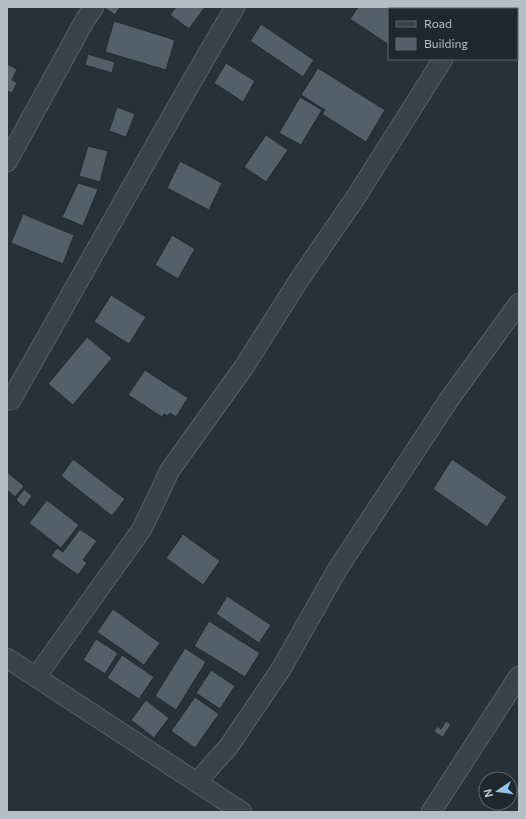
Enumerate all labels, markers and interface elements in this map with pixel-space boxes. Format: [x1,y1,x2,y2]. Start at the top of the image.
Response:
legend [388,8,518,60]
text: Road [424,16,452,30]
text: Building [424,36,468,50]
north arrow [478,771,518,811]
text: N [481,788,495,799]

